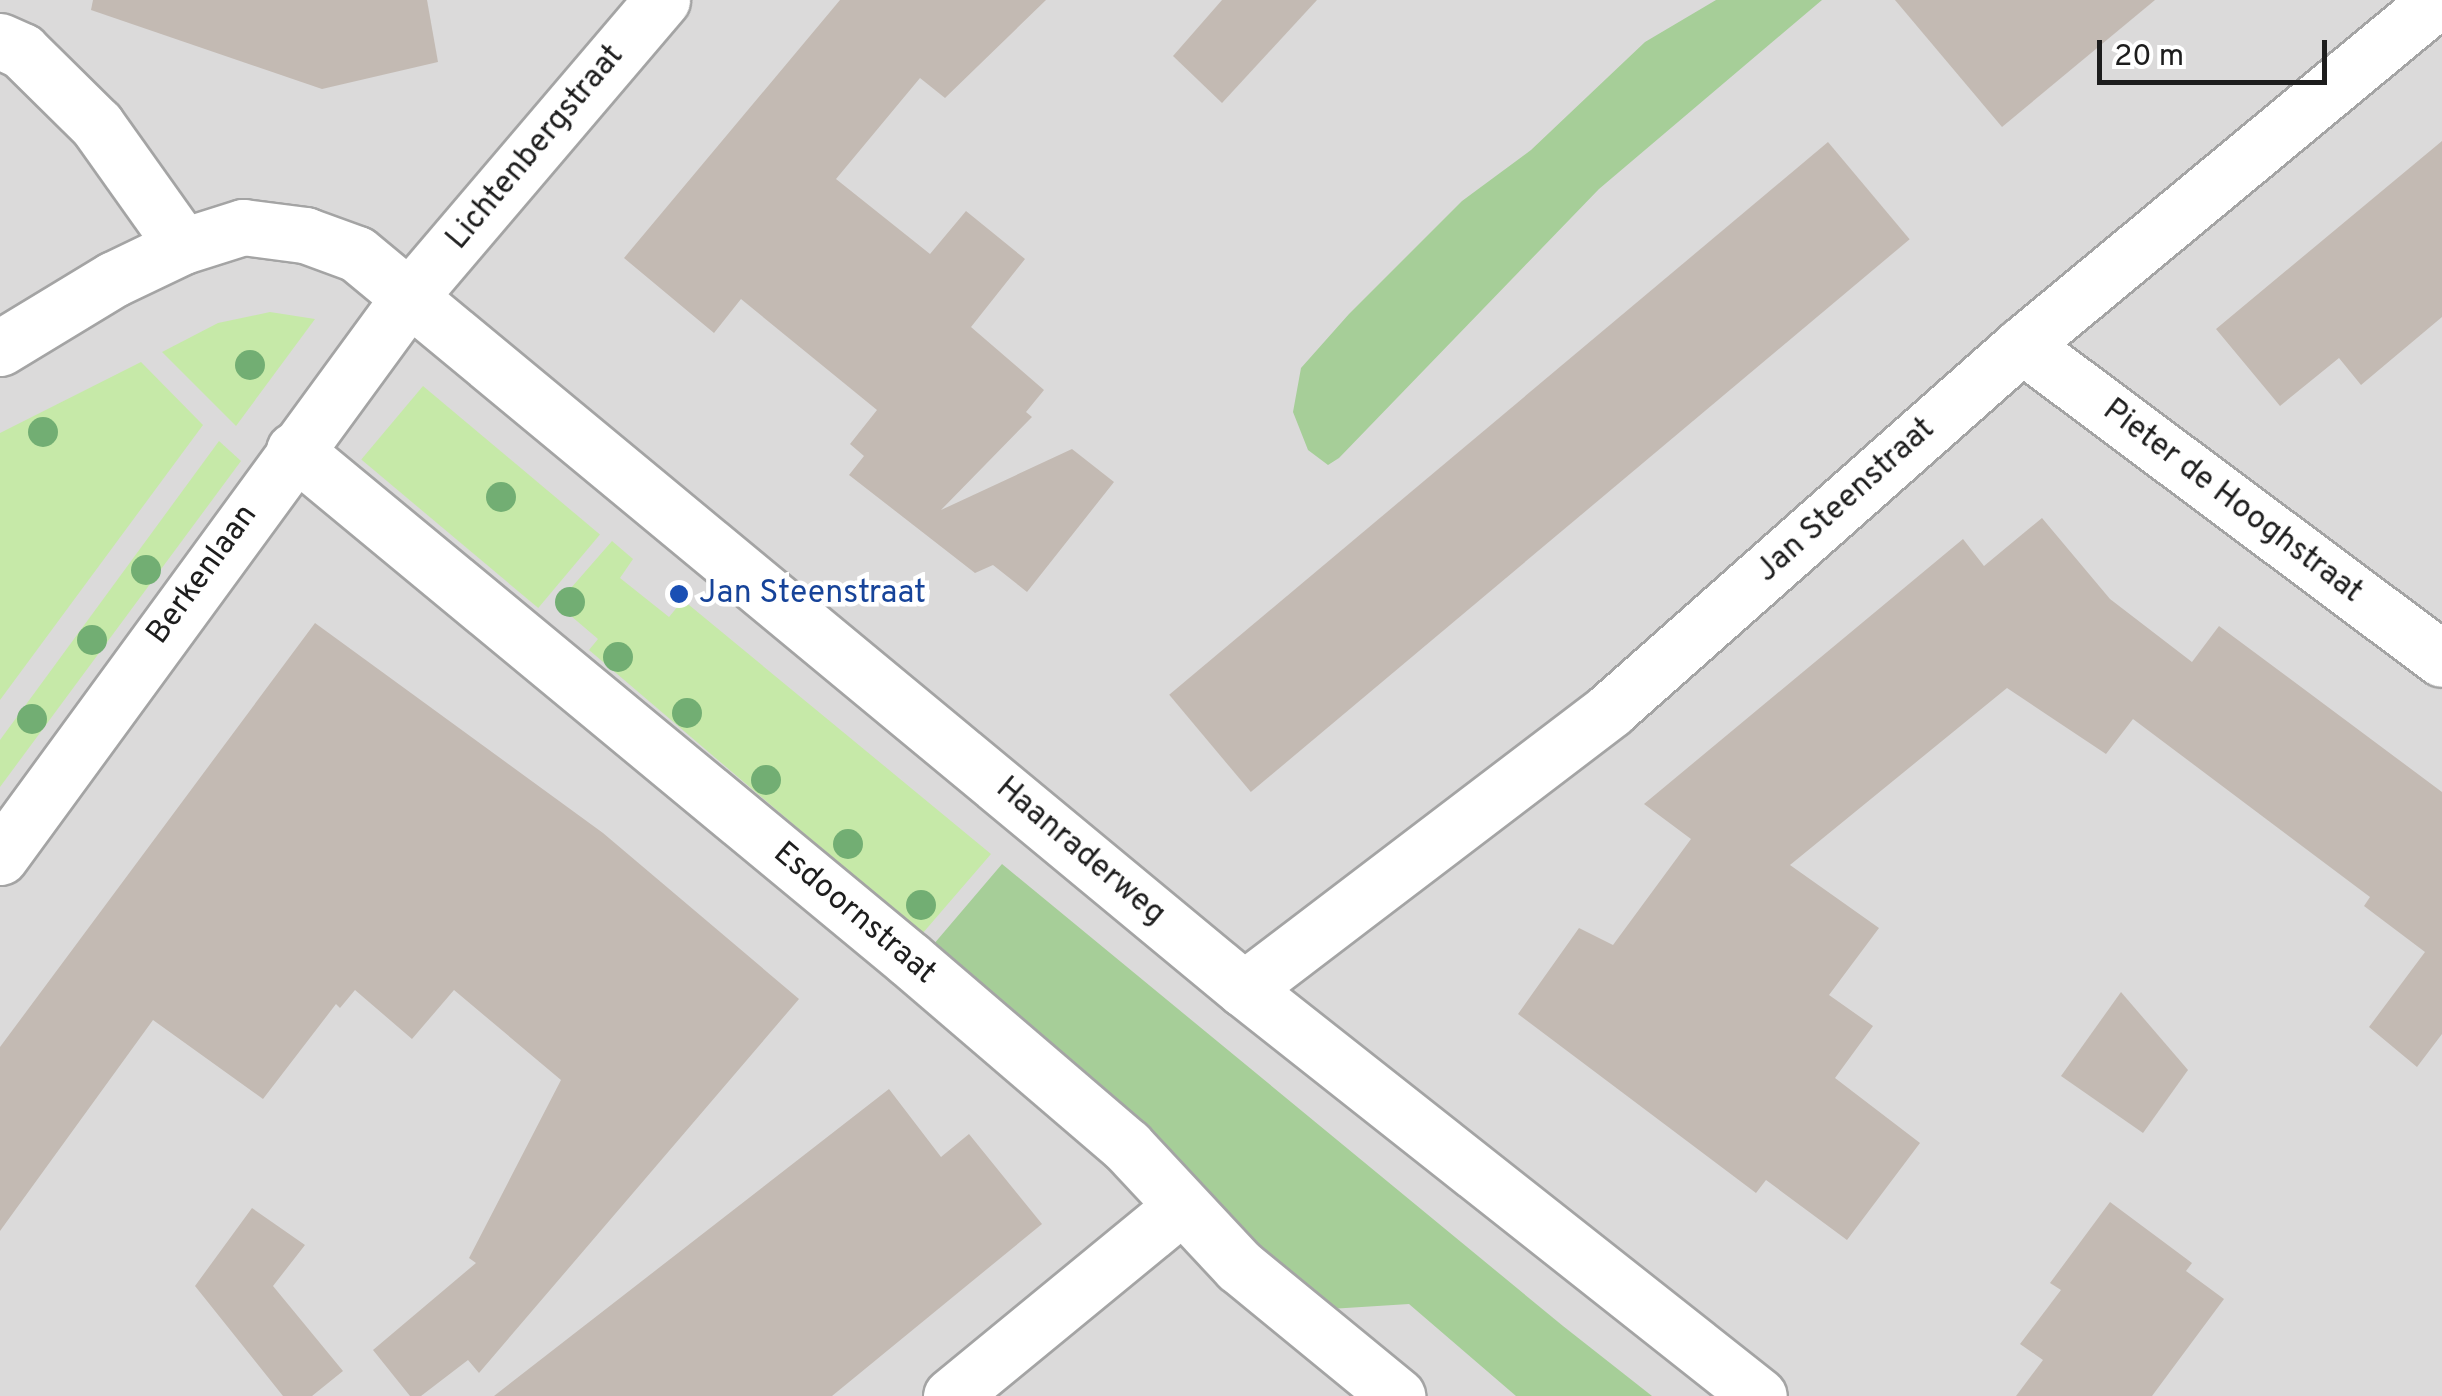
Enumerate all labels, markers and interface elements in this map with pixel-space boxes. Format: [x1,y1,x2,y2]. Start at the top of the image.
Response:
scale bar [2102,20,2332,82]
street label: Lichtenbergstraat [439,38,633,258]
text: 20 m [2114,39,2184,76]
street label: Pieter de Hooghstraat [2095,392,2369,612]
street label: Jan Steenstraat [1749,411,1943,591]
street label: Berkenlaan [139,498,267,652]
place label: Jan Steenstraat [699,575,926,613]
marker: Jan Steenstraat [668,583,690,605]
street label: Haanraderweg [987,770,1173,934]
street label: Esdoornstraat [765,835,943,993]

